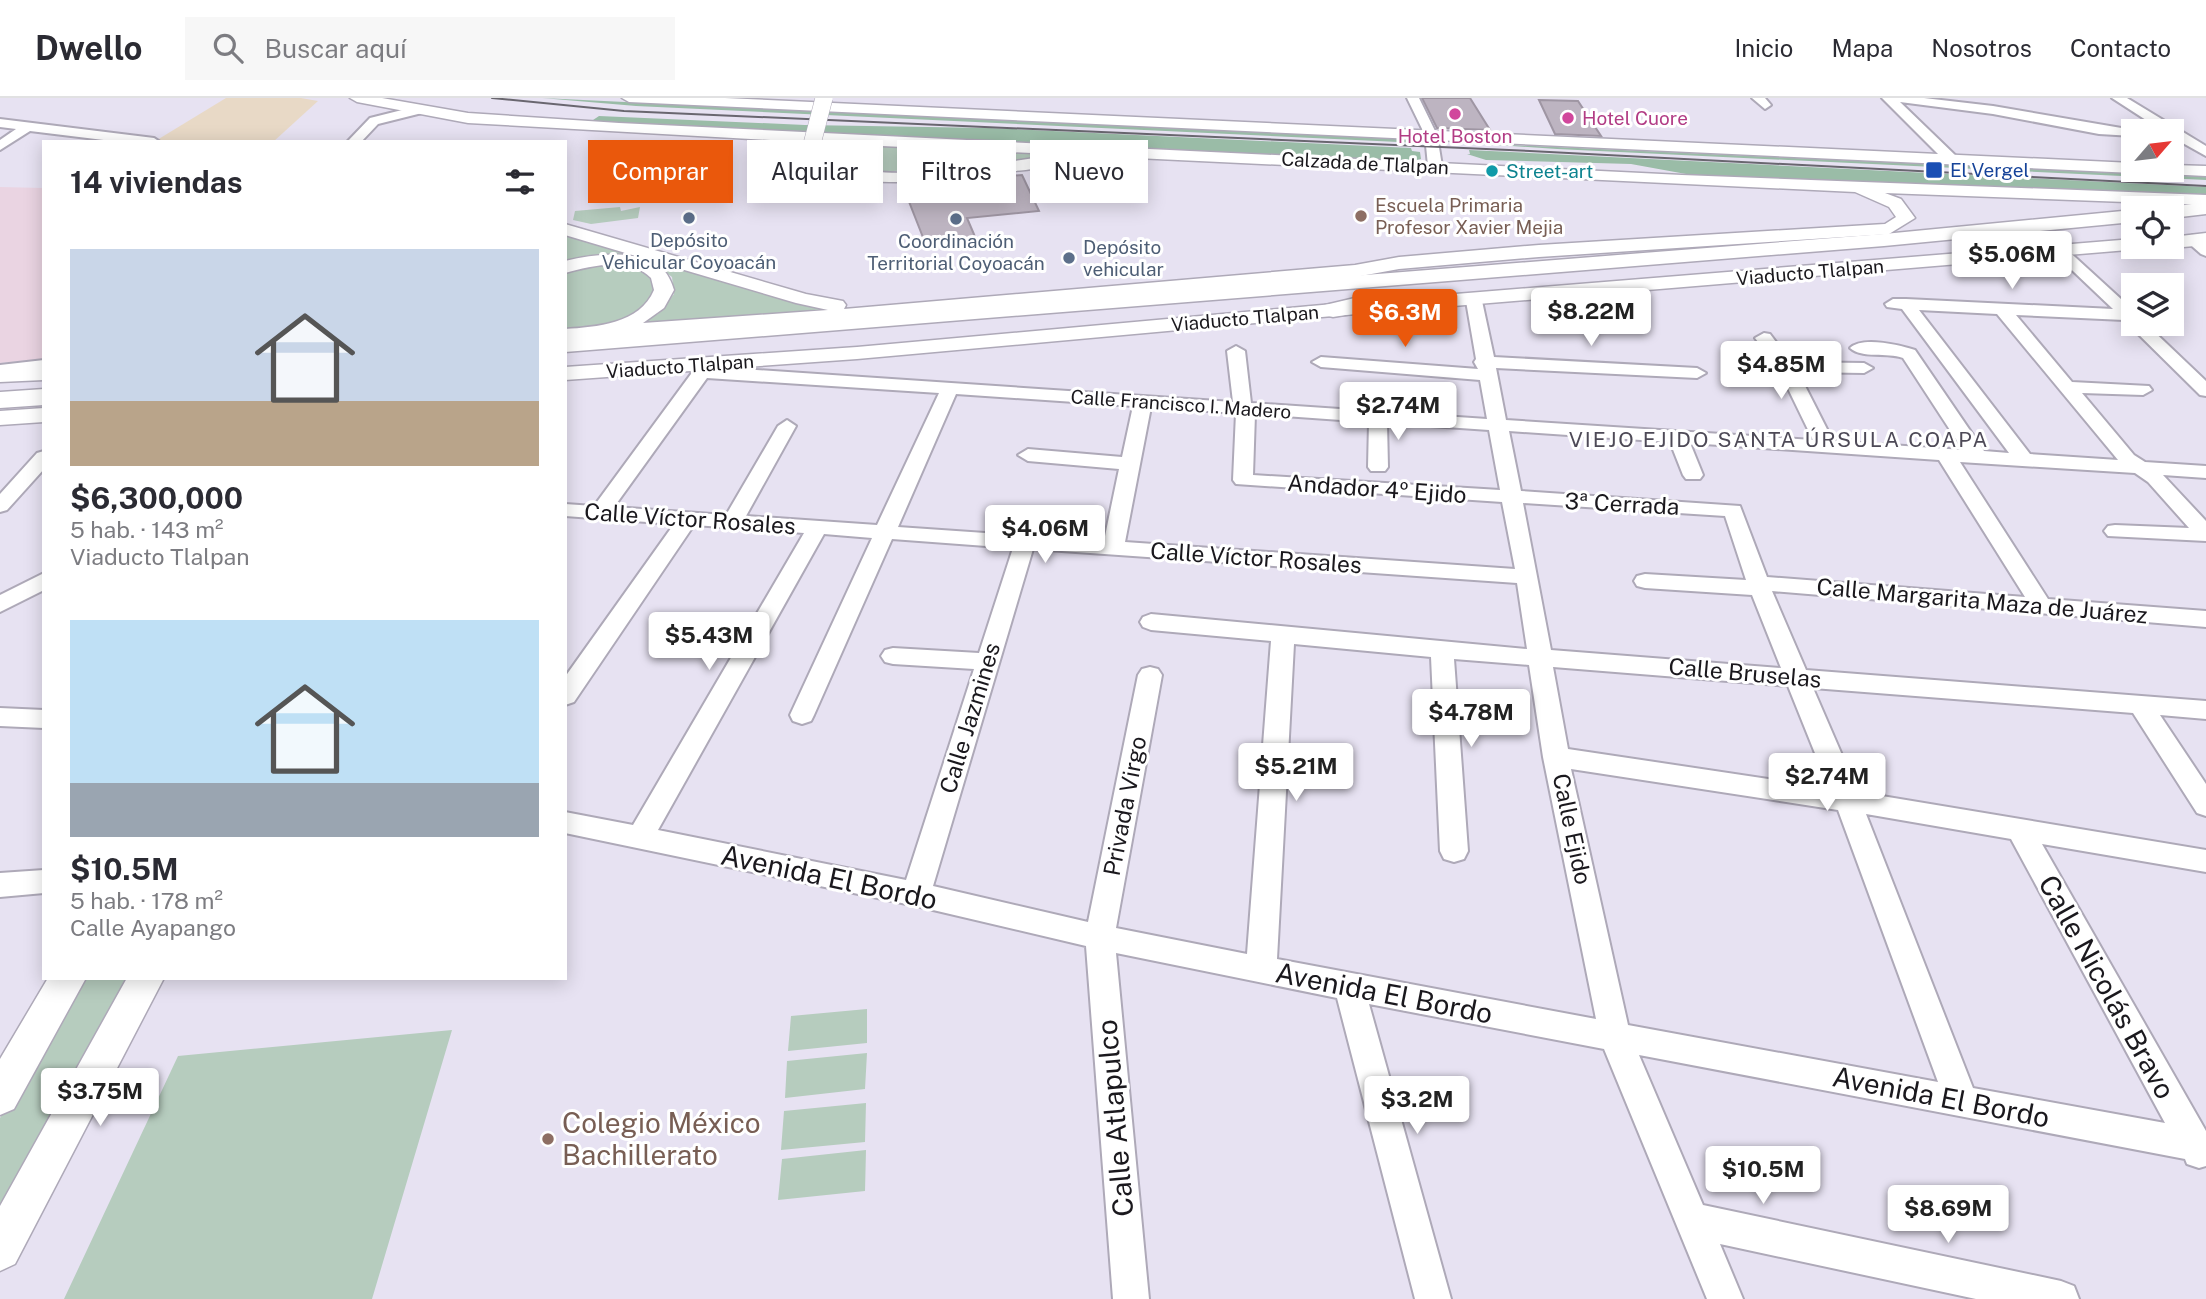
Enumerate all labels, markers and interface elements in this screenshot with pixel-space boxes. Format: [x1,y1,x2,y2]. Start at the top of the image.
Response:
search box [185,17,675,80]
text: Dwello [35,29,143,67]
icon: search [209,29,247,67]
text: Buscar aquí [265,33,406,64]
text: Inicio [1734,34,1793,62]
text: Mapa [1831,34,1893,62]
text: Nosotros [1931,34,2032,62]
text: Contacto [2070,34,2171,62]
marker: Hotel Boston [1447,106,1463,122]
place label: Hotel Cuore [1582,107,1688,129]
marker: Hotel Cuore [1560,110,1576,126]
north arrow [2121,119,2184,182]
map controls [2121,119,2184,336]
place label: Hotel Boston [1398,125,1512,147]
chip: Comprar [588,140,733,203]
chip: Alquilar [747,140,883,203]
chip: Filtros [897,140,1016,203]
chip: Nuevo [1030,140,1148,203]
street label: Calzada de Tlalpan [1281,148,1449,178]
place label: El Vergel [1950,159,2029,181]
place label: Street-art [1506,160,1593,182]
marker: El Vergel [1924,160,1944,180]
icon: filters [501,163,539,201]
marker: Street-art [1484,163,1500,179]
text: 14 viviendas [70,164,242,200]
place label: Escuela Primaria Profesor Xavier Mejia [1375,194,1563,238]
button: locate [2121,196,2184,259]
marker: Escuela Primaria Profesor Xavier Mejia [1353,208,1369,224]
marker: Depósito Vehicular Coyoacán [681,210,697,226]
marker: Coordinación Territorial Coyoacán [948,211,964,227]
place label: Depósito Vehicular Coyoacán [602,229,776,273]
place label: Coordinación Territorial Coyoacán [867,230,1045,274]
pin: $5.06M [1955,232,2069,291]
place label: Depósito vehicular [1083,236,1164,280]
text: $5.06M [1968,240,2056,267]
marker: Depósito vehicular [1061,250,1077,266]
street label: Viaducto Tlalpan [1735,255,1885,289]
button: layers [2121,273,2184,336]
pin: $8.22M [1534,288,1648,348]
pin: $6.3M [1356,289,1454,349]
icon: home [242,295,368,421]
text: $8.22M [1547,297,1635,324]
text: $6.3M [1368,298,1442,325]
street label: Viaducto Tlalpan [1170,301,1320,335]
pin: $4.85M [1724,342,1838,401]
street label: Viaducto Tlalpan [605,350,755,382]
text: $4.85M [1737,350,1826,377]
pin: $2.74M [1341,382,1455,442]
street label: Calle Francisco I. Madero [1070,385,1292,423]
text: $2.74M [1356,391,1440,418]
district label: VIEJO EJIDO SANTA ÚRSULA COAPA [1569,427,1989,452]
street label: Andador 4º Ejido [1287,469,1468,508]
text: $6,300,000 [70,480,243,516]
street label: 3ª Cerrada [1564,487,1680,520]
street label: Calle Víctor Rosales [583,498,797,539]
pin: $4.06M [988,505,1102,565]
text: $4.06M [1001,514,1089,541]
text: 5 hab. · 143 m² [70,516,224,543]
street label: Calle Víctor Rosales [1149,537,1363,578]
text: Viaducto Tlalpan [70,543,250,570]
street label: Calle Margarita Maza de Juárez [1815,573,2149,628]
pin: $5.43M [652,612,766,672]
text: $5.43M [665,621,753,648]
street label: Calle Jazmines [934,639,1005,796]
street label: Calle Bruselas [1667,652,1823,693]
icon: home [242,666,368,792]
pin: $4.78M [1414,690,1528,749]
text: $4.78M [1428,698,1514,725]
street label: Privada Virgo [1098,734,1151,878]
pin: $5.21M [1239,744,1353,803]
text: $5.21M [1254,752,1338,779]
pin: $2.74M [1770,754,1884,813]
text: $2.74M [1785,762,1869,789]
street label: Calle Ejido [1548,771,1597,887]
street label: Avenida El Bordo [718,837,940,916]
text: $10.5M [70,851,178,887]
street label: Calle Nicolás Bravo [2032,869,2183,1104]
text: 5 hab. · 178 m² [70,887,223,914]
text: Calle Ayapango [70,914,236,941]
street label: Avenida El Bordo [1273,955,1495,1030]
street label: Calle Atlapulco [1089,1018,1140,1218]
street label: Avenida El Bordo [1830,1059,2052,1134]
pin: $3.75M [43,1068,157,1128]
pin: $3.2M [1368,1076,1466,1136]
text: $3.75M [57,1077,143,1104]
text: $3.2M [1380,1085,1454,1112]
place label: Colegio México Bachillerato [562,1106,761,1171]
marker: Colegio México Bachillerato [540,1131,556,1147]
pin: $10.5M [1706,1146,1820,1206]
text: $10.5M [1721,1155,1805,1182]
pin: $8.69M [1891,1186,2005,1245]
text: $8.69M [1904,1194,1992,1221]

